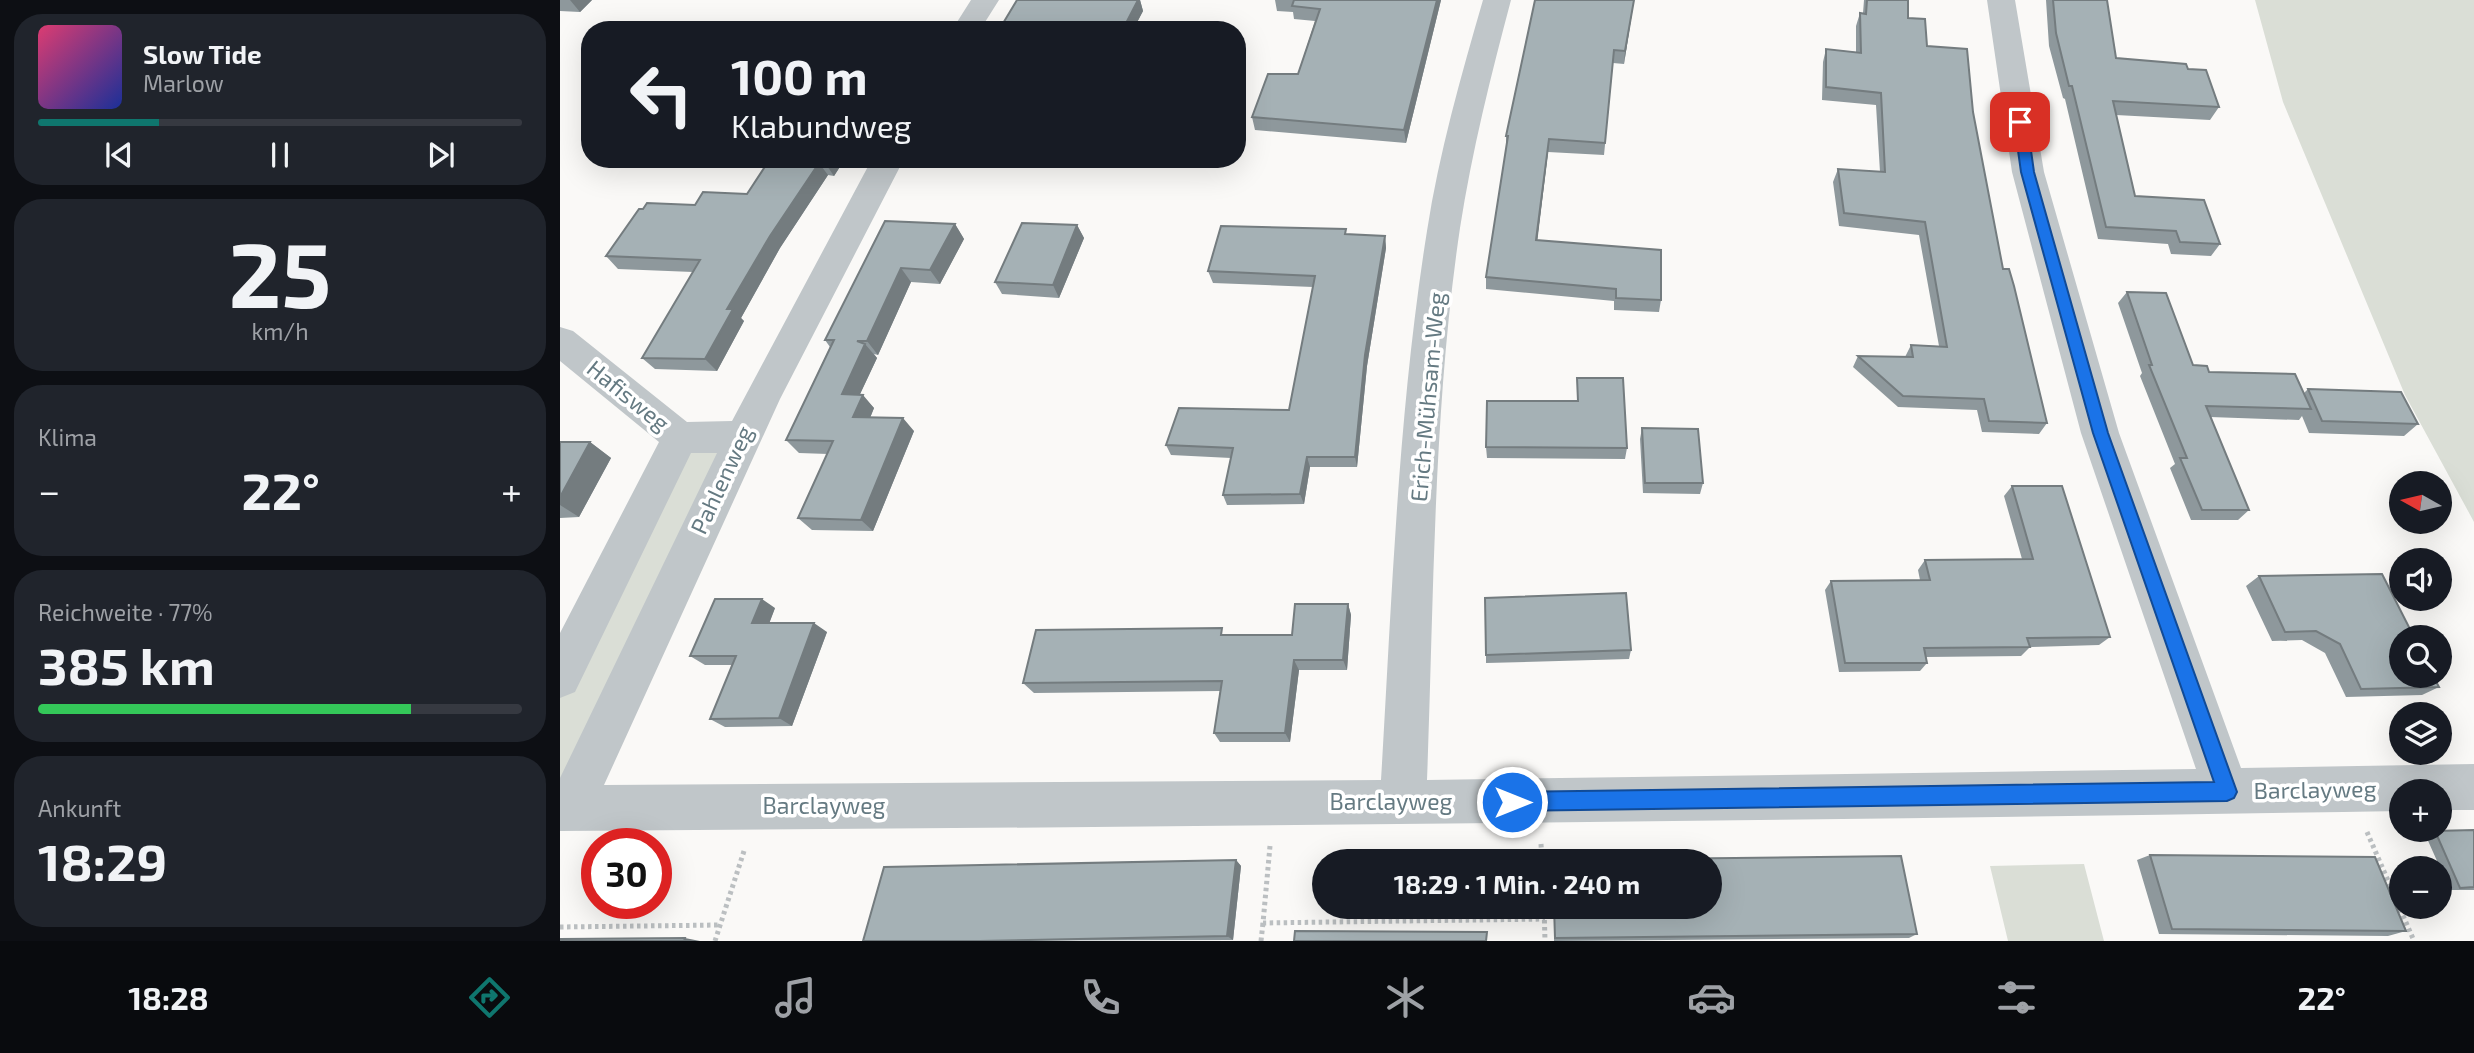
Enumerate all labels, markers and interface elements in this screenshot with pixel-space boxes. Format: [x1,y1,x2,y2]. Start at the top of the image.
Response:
text: Slow Tide [143,38,262,69]
text: 100 m [731,46,868,105]
icon: left [616,49,707,140]
text: Marlow [143,69,224,97]
pin [1990,92,2050,152]
icon: arrive [2001,103,2039,141]
text: Klabundweg [731,106,912,144]
icon: previous [100,136,138,174]
icon: pause [261,136,299,174]
icon: next [422,136,460,174]
text: 25 [228,217,332,326]
street label: Erich-Mühsam-Weg [1404,291,1450,503]
text: km/h [251,317,309,345]
street label: Hafisweg [582,354,676,437]
street label: Pahlenweg [684,421,758,538]
text: Klima [38,423,97,451]
text: 22° [241,458,320,520]
text: − [38,467,60,513]
text: + [501,467,522,513]
north arrow [2389,471,2452,534]
map controls [2389,471,2452,919]
button: sound [2389,548,2452,611]
text: Reichweite · 77% [38,598,213,626]
button: search [2389,625,2452,688]
text: 385 km [38,633,215,695]
button: layers [2389,702,2452,765]
position arrow [1475,765,1549,839]
street label: Barclayweg [2253,774,2377,804]
button: + [2389,779,2452,842]
street label: Barclayweg [1330,787,1453,815]
street label: Barclayweg [763,791,886,819]
text: Ankunft [38,794,121,822]
speed limit sign: 30 [581,828,672,919]
text: 18:29 [38,829,167,891]
button: − [2389,856,2452,919]
text: 18:29 · 1 Min. · 240 m [1394,868,1640,899]
icon: directions [465,973,514,1022]
icon: music [771,973,820,1022]
icon: phone [1076,973,1125,1022]
icon: climate [1381,973,1430,1022]
icon: car [1687,973,1736,1022]
icon: filters [1992,973,2041,1022]
text: 18:28 [128,978,209,1016]
text: 22° [2298,978,2346,1016]

